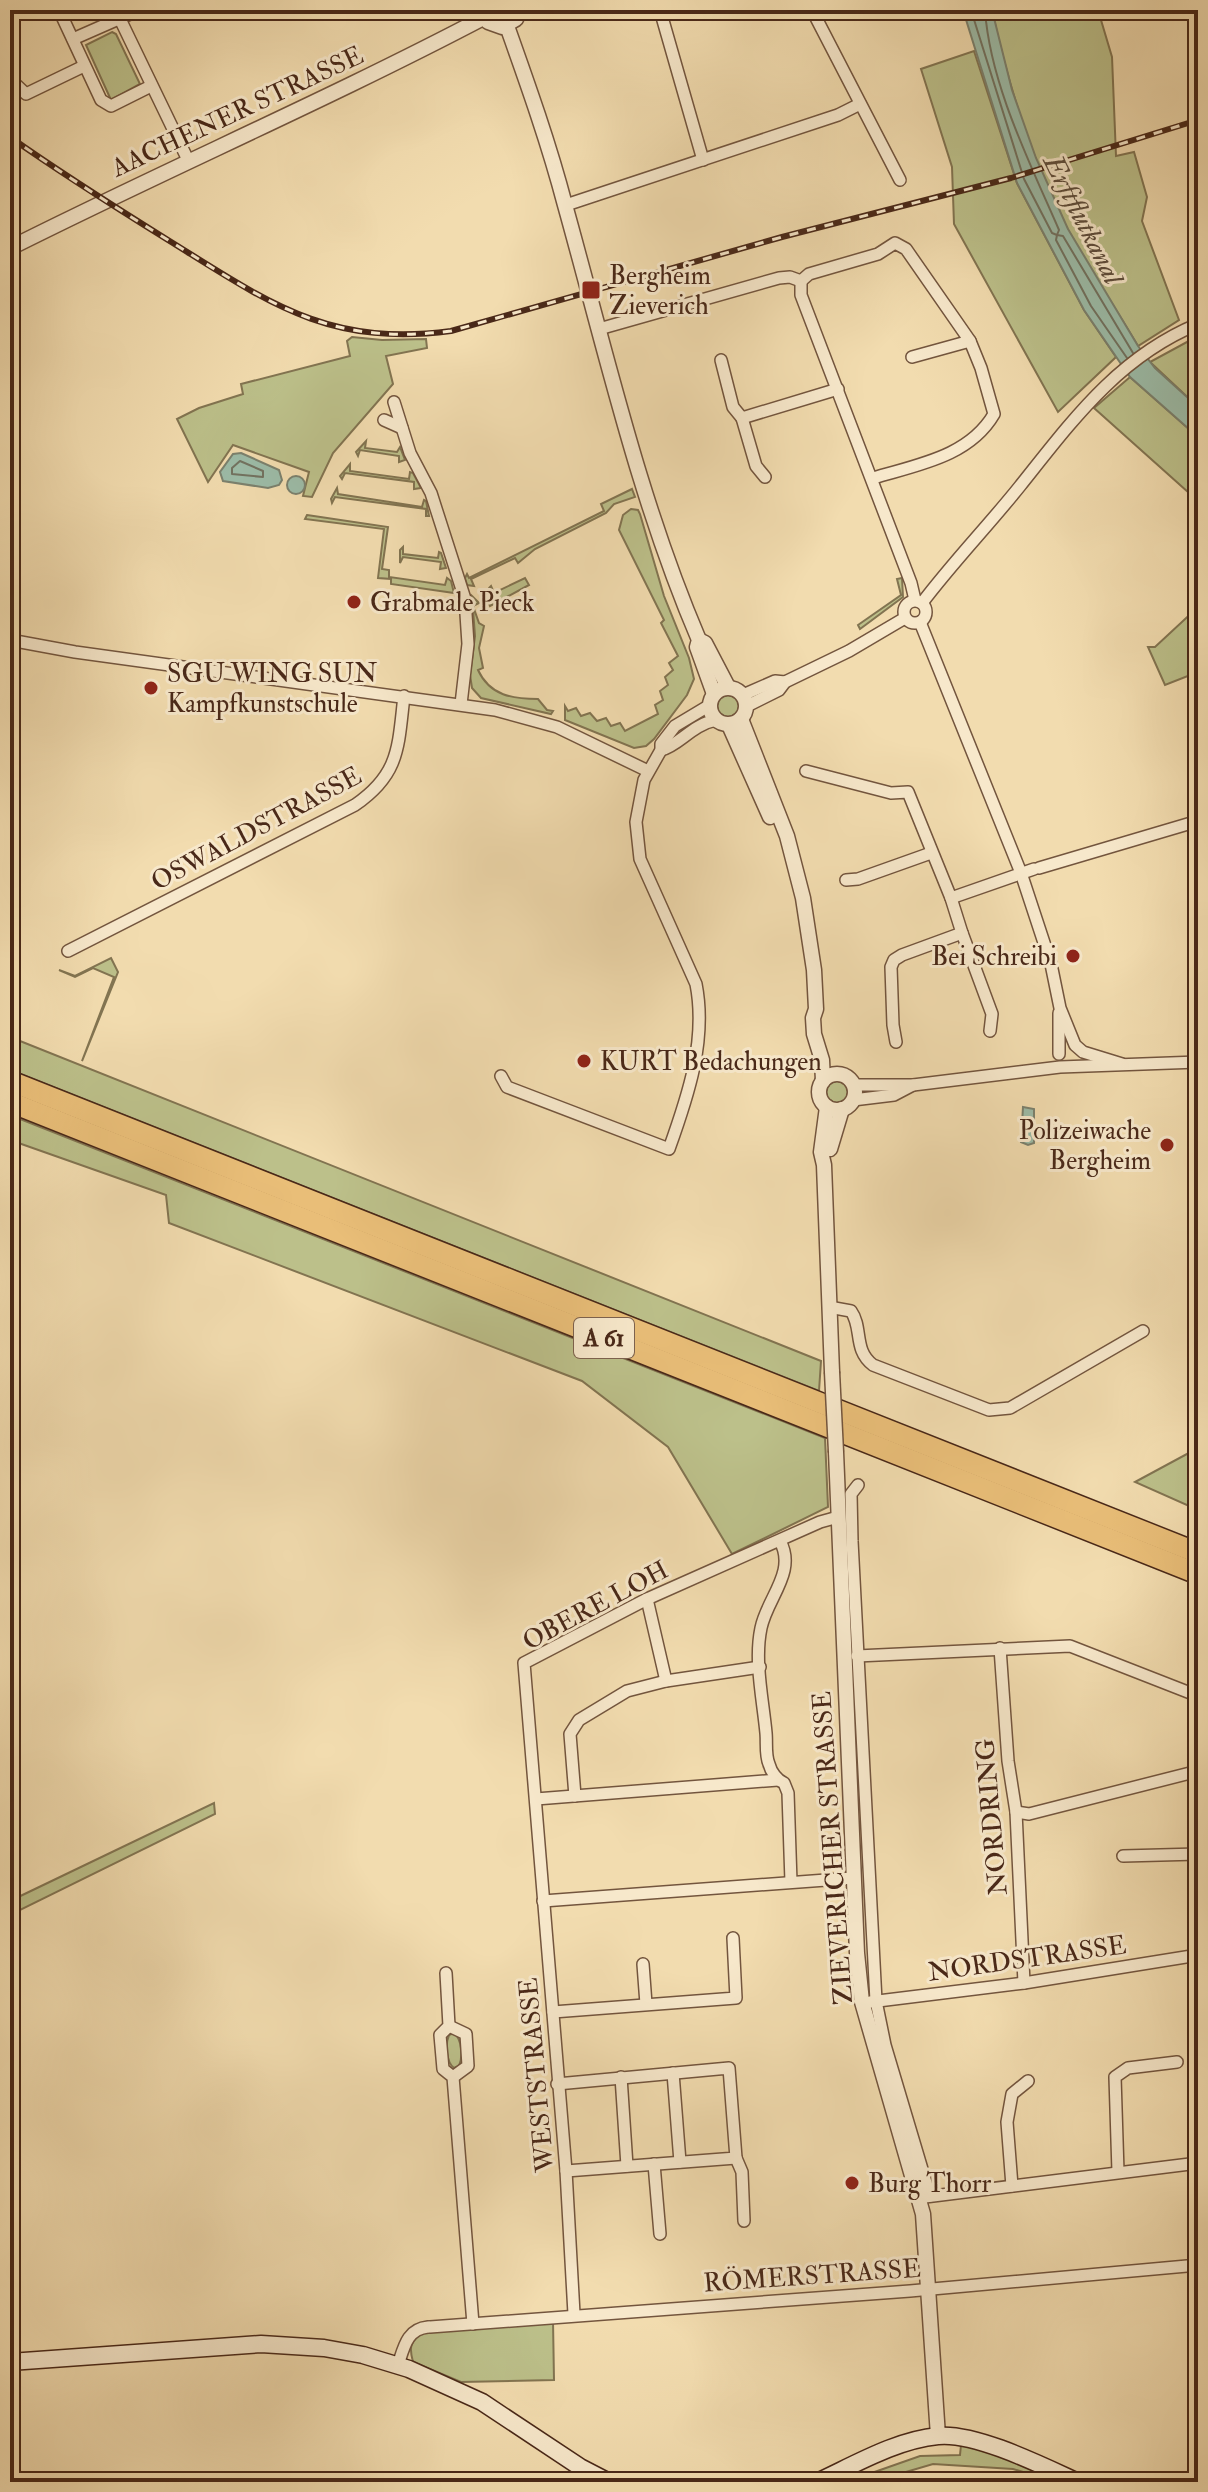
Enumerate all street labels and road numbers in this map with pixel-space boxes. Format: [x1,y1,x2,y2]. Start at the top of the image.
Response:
street label: AACHENER STRASSE [105,39,369,185]
street label: OSWALDSTRASSE [146,760,367,898]
road number: A 61 [574,1318,634,1358]
street label: OBERE LOH [517,1554,674,1658]
street label: ZIEVERICHER STRASSE [806,1690,860,2006]
street label: NORDRING [969,1737,1015,1897]
street label: NORDSTRASSE [926,1929,1128,1989]
street label: WESTSTRASSE [513,1976,562,2175]
street label: RÖMERSTRASSE [702,2251,922,2300]

